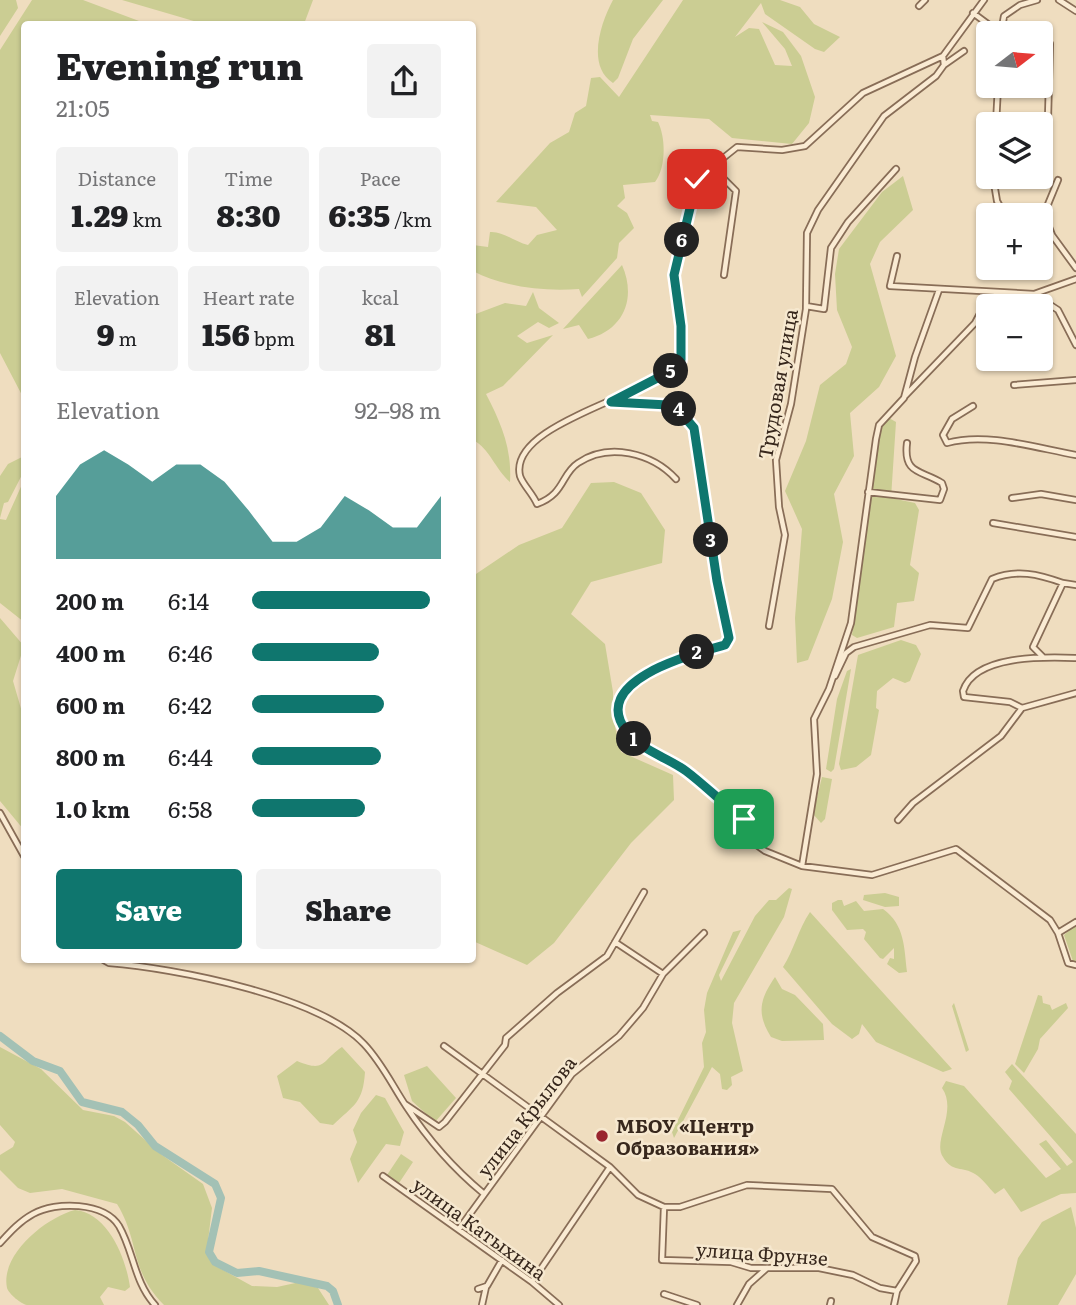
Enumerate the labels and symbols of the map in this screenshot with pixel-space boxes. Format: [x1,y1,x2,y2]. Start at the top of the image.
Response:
north arrow [976,21,1054,98]
pin [667,149,727,209]
pin: 6 [664,222,700,258]
street label: Трудовая улица [750,306,804,461]
pin: 5 [654,354,688,388]
pin: 4 [662,392,696,426]
pin: 3 [694,522,728,558]
pin: 2 [680,634,714,670]
pin: 1 [616,722,652,756]
pin [714,789,774,849]
street label: улица Крылова [470,1049,583,1183]
place label: МБОУ «Центр Образования» [616,1111,759,1161]
marker: МБОУ «Центр Образования» [594,1128,610,1144]
street label: улица Катыхина [407,1170,553,1287]
street label: улица Фрунзе [695,1234,829,1272]

